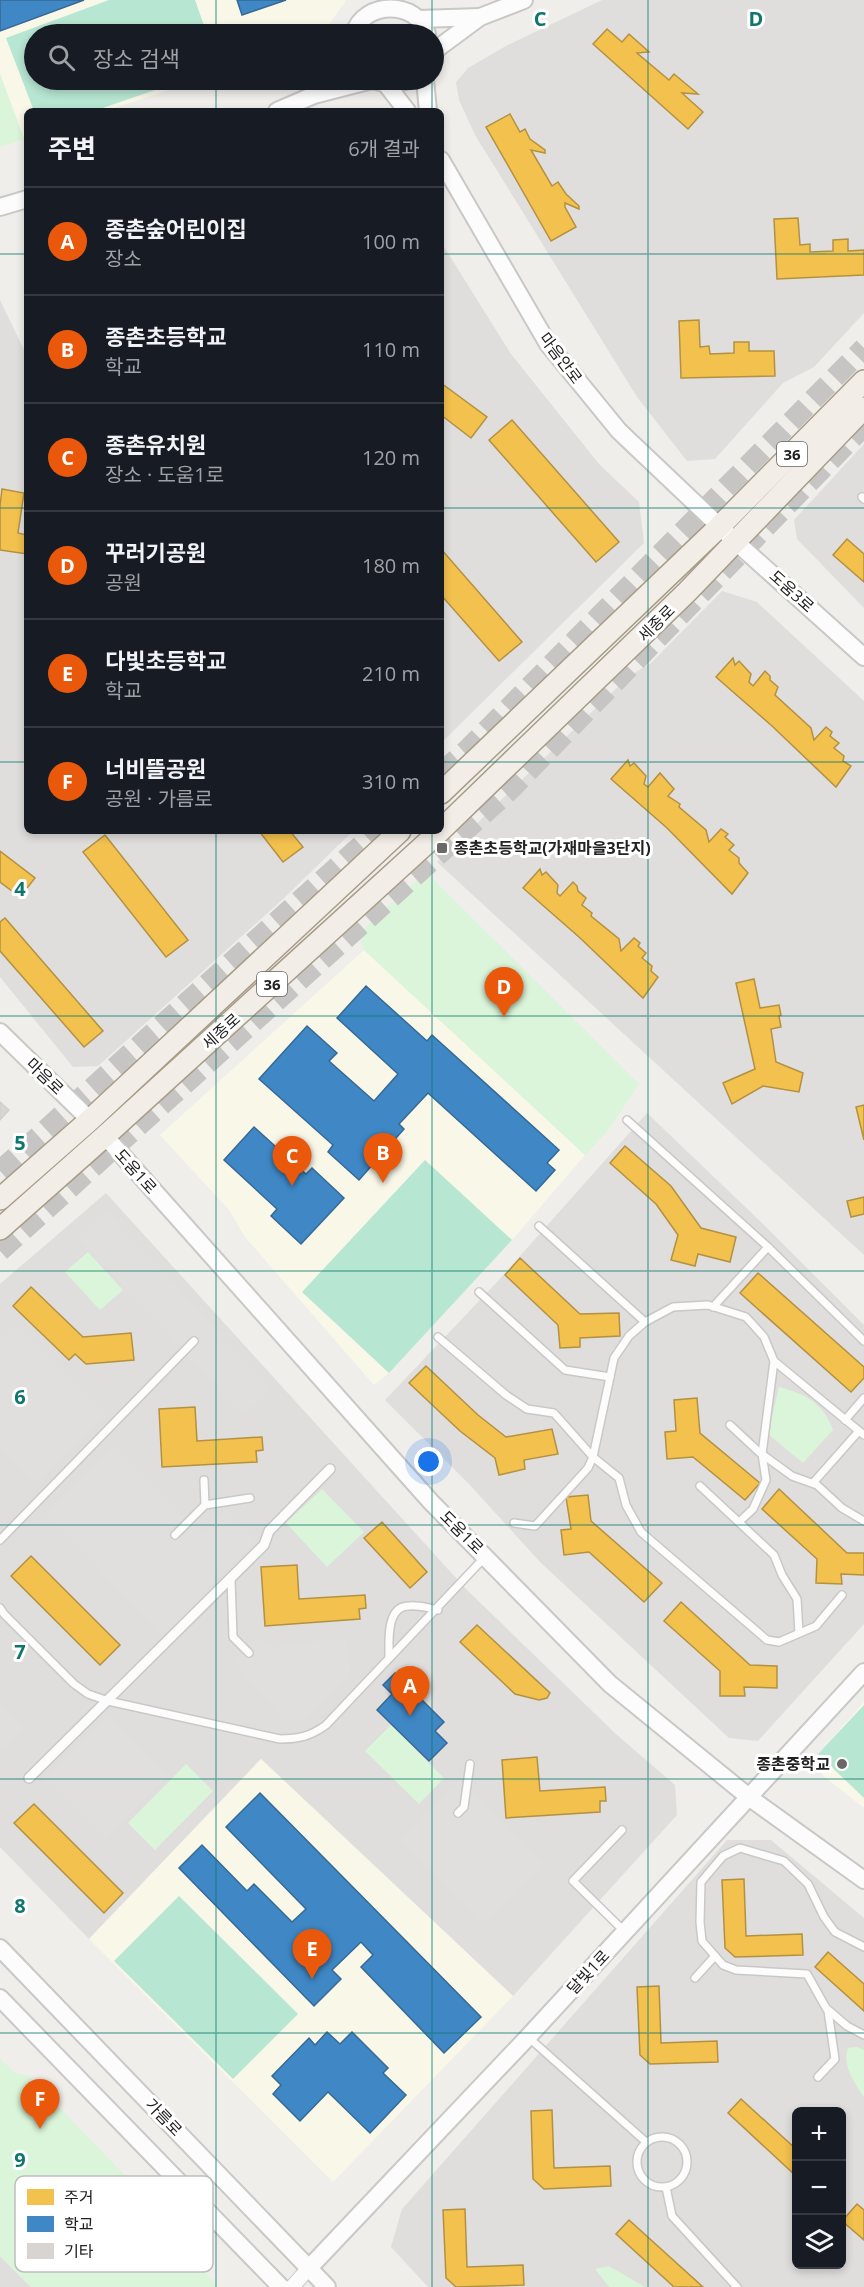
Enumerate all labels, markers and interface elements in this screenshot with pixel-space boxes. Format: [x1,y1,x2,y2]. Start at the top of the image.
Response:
text: C [534,5,547,32]
text: D [749,5,763,32]
search box [24,24,444,90]
icon: search [45,41,78,74]
text: 장소 검색 [93,43,180,73]
text: 주변 [48,130,96,166]
text: 6개 결과 [348,135,420,162]
text: 종촌숲어린이집 [105,213,247,243]
text: A [61,228,74,255]
text: 100 m [362,228,420,255]
text: 장소 [105,245,142,272]
text: 종촌초등학교 [105,321,226,351]
street label: 마음안로 [534,328,588,388]
text: B [61,336,74,363]
text: 110 m [362,336,420,363]
text: 학교 [105,353,142,380]
text: 종촌유치원 [105,429,206,459]
road number: 36 [777,442,807,466]
text: C [61,444,74,471]
text: 120 m [362,444,420,471]
text: 장소 · 도움1로 [105,461,224,488]
text: 꾸러기공원 [105,537,206,567]
text: D [60,552,75,579]
text: 180 m [362,552,420,579]
street label: 도움3로 [765,565,819,617]
text: 공원 [105,569,142,596]
street label: 세종로 [633,599,680,646]
text: 다빛초등학교 [105,645,226,675]
text: E [62,660,73,687]
text: 210 m [362,660,420,687]
text: 학교 [105,677,142,704]
text: 너비뜰공원 [105,753,206,783]
text: F [62,768,73,795]
text: 310 m [362,768,420,795]
text: 공원 · 가름로 [105,785,213,812]
place label: 종촌초등학교(가재마을3단지) [454,837,651,859]
marker: 종촌초등학교(가재마을3단지) [435,841,449,855]
text: 4 [14,875,26,902]
pin: D [484,968,524,1017]
road number: 36 [257,972,287,996]
street label: 세종로 [197,1008,245,1054]
street label: 마음로 [21,1053,69,1099]
text: 5 [14,1129,26,1156]
pin: B [364,1134,403,1183]
pin: C [272,1136,312,1186]
street label: 도움1로 [110,1144,162,1198]
text: 6 [14,1383,26,1410]
your location [414,1447,443,1476]
street label: 도움1로 [435,1505,489,1559]
text: 7 [14,1638,26,1665]
pin: A [390,1666,430,1716]
place label: 종촌중학교 [756,1753,830,1775]
marker: 종촌중학교 [835,1757,849,1771]
text: 8 [14,1892,26,1919]
pin: E [292,1930,332,1979]
street label: 달빛1로 [562,1945,614,1999]
pin: F [20,2080,60,2129]
street label: 가름로 [141,2093,187,2141]
map controls [792,2107,846,2269]
button: + [792,2107,846,2161]
text: 9 [14,2146,26,2173]
button: − [792,2161,846,2215]
legend [15,2176,213,2272]
text: 주거 [64,2186,93,2208]
text: 학교 [64,2213,93,2235]
button: layers [792,2215,846,2269]
text: 기타 [64,2240,94,2262]

